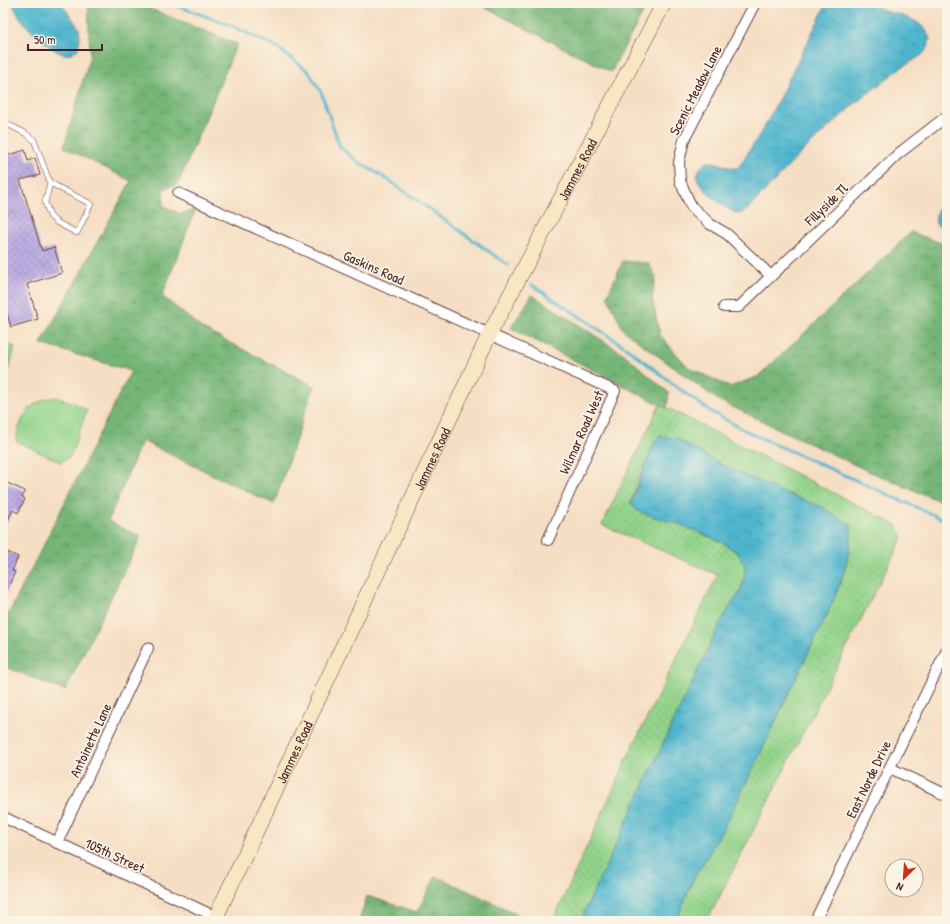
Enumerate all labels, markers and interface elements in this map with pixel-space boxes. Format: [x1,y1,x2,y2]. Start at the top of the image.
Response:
scale bar [28,26,102,52]
text: 50 m [34,31,55,48]
street label: Scenic Meadow Lane [664,42,726,138]
street label: Jammes Road [553,134,601,203]
street label: Fillyside Tl [799,178,853,231]
street label: Gaskins Road [341,245,408,289]
street label: Wilmar Road West [554,387,608,477]
street label: Jammes Road [408,424,454,493]
street label: Antoinette Lane [65,699,116,780]
street label: Jammes Road [271,717,316,786]
street label: East Norde Drive [841,737,895,821]
street label: 105th Street [82,833,148,877]
north arrow [884,858,924,898]
text: N [894,879,905,895]

